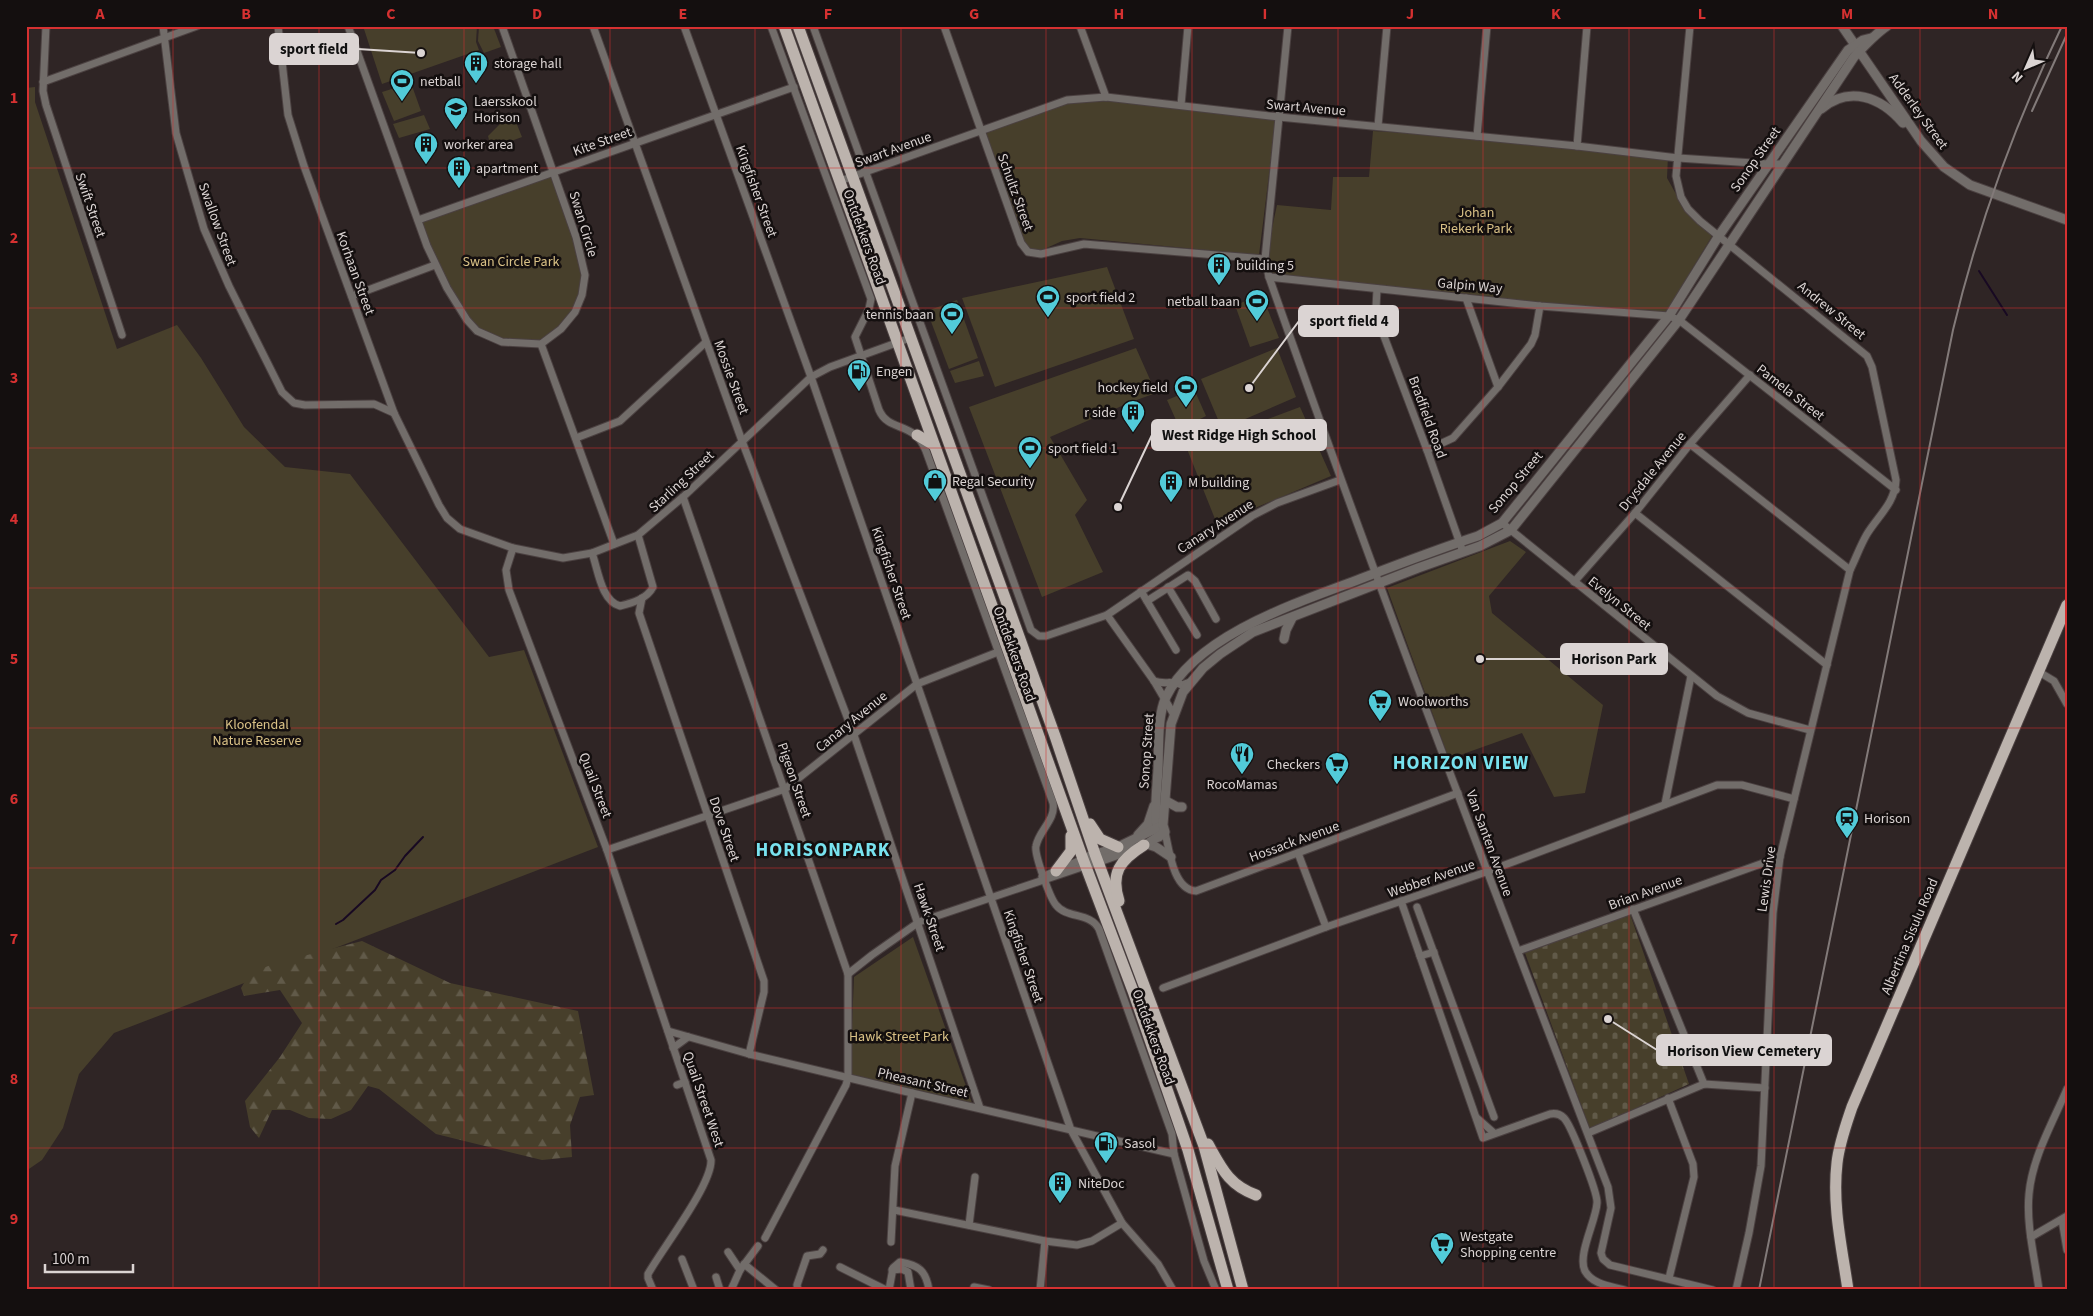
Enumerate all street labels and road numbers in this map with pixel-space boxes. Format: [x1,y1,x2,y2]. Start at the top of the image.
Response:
street label: Adderley Street [1884,69,1953,154]
street label: Swart Avenue [1265,95,1347,121]
street label: Kite Street [570,122,635,162]
street label: Sonop Street [1726,123,1786,196]
street label: Swart Avenue [852,127,934,173]
street label: Kingfisher Street [730,142,782,241]
street label: Schultz Street [992,151,1038,234]
street label: Swift Street [70,170,111,241]
street label: Swallow Street [193,180,241,269]
street label: Ontdekkers Road [838,187,891,288]
street label: Swan Circle [564,189,603,260]
street label: Korhaan Street [331,229,380,318]
street label: Galpin Way [1437,273,1504,299]
street label: Andrew Street [1793,277,1870,345]
street label: Mossie Street [708,337,754,418]
street label: Pamela Street [1752,360,1829,426]
street label: Bradfield Road [1403,373,1451,461]
street label: Drysdale Avenue [1614,427,1691,516]
street label: Starling Street [644,446,719,517]
street label: Sonop Street [1484,447,1548,518]
street label: Canary Avenue [1173,495,1258,559]
street label: Kingfisher Street [866,524,916,623]
street label: Evelyn Street [1583,572,1656,636]
street label: Ontdekkers Road [988,604,1041,705]
street label: Canary Avenue [811,686,892,757]
street label: Sonop Street [1134,712,1160,790]
street label: Pigeon Street [772,740,816,821]
street label: Quail Street [573,750,617,821]
street label: Van Santen Avenue [1461,787,1518,899]
street label: Dove Street [704,794,745,865]
street label: Hossack Avenue [1246,816,1342,868]
street label: Lewis Drive [1752,845,1782,913]
street label: Webber Avenue [1385,855,1478,903]
street label: Brian Avenue [1606,870,1685,916]
street label: Albertina Sisulu Road [1876,875,1944,998]
street label: Hawk Street [908,880,950,954]
street label: Kingfisher Street [998,907,1048,1006]
street label: Ontdekkers Road [1127,987,1180,1088]
street label: Quail Street West [677,1049,729,1150]
street label: Pheasant Street [875,1063,970,1103]

